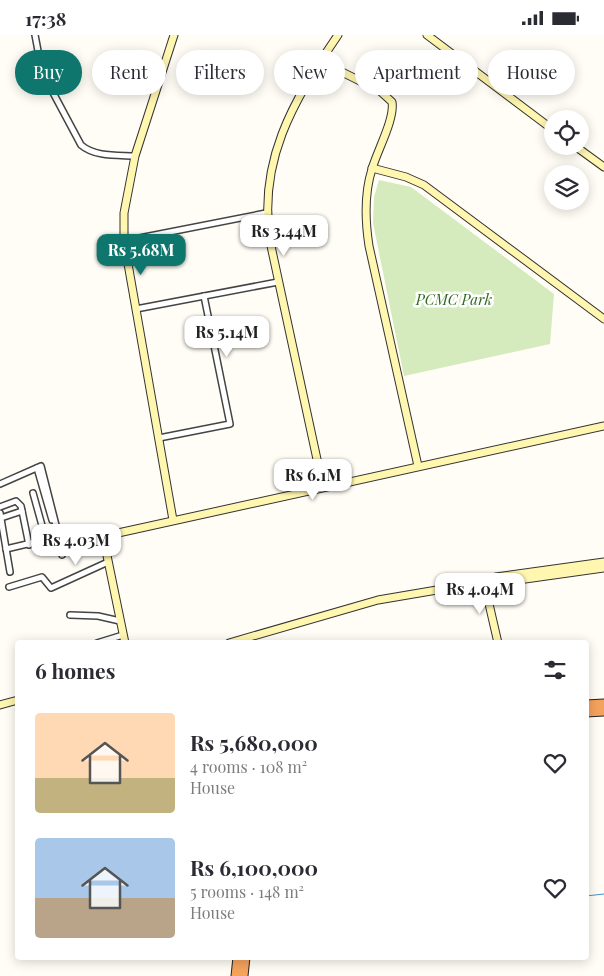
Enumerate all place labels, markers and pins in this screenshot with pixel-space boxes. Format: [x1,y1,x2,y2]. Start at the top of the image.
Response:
pin: Rs 3.44M [232,215,336,257]
pin: Rs 5.68M [89,233,193,276]
pin: Rs 5.14M [175,315,279,358]
pin: Rs 6.1M [267,459,359,501]
pin: Rs 4.03M [24,523,128,566]
pin: Rs 4.04M [428,573,532,615]

